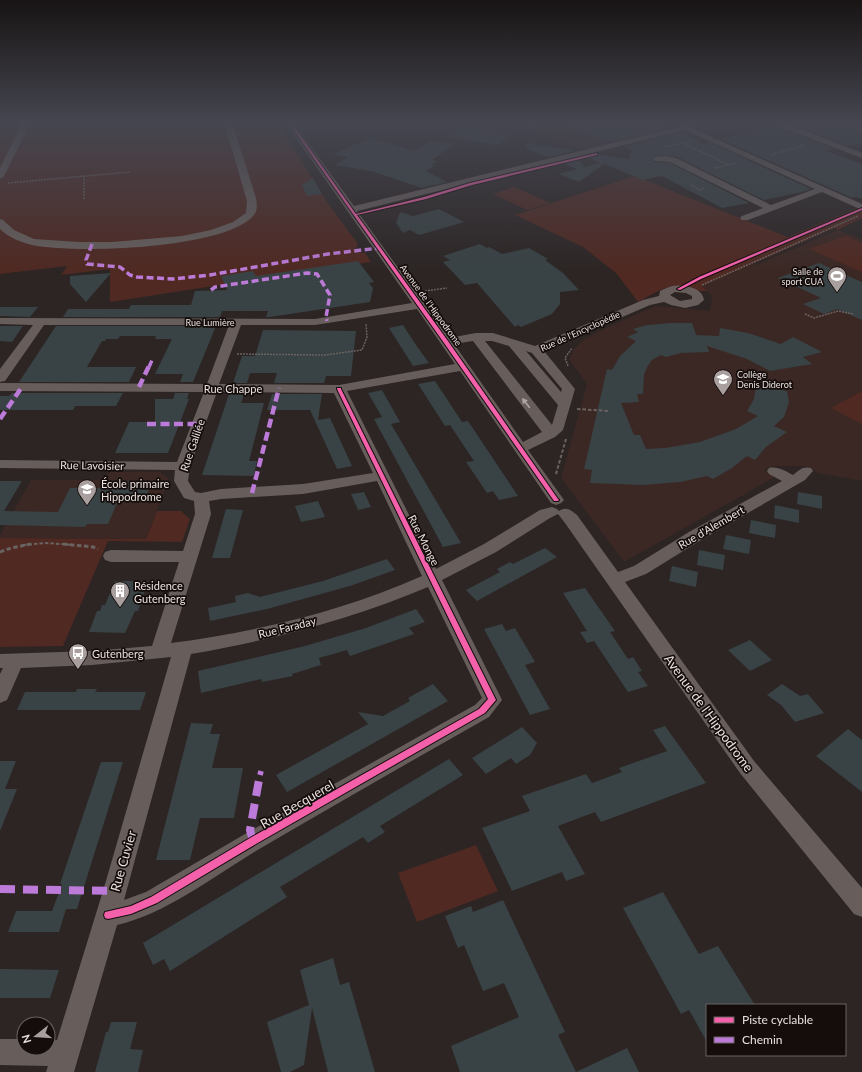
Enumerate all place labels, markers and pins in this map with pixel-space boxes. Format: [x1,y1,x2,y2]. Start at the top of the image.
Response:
sports icon: Salle de sport CUA [826,265,848,293]
place label: Salle de sport CUA [782,266,824,287]
school or university icon: Collège Denis Diderot [712,368,734,396]
place label: Collège Denis Diderot [737,369,793,390]
place label: École primaire Hippodrome [101,477,169,503]
school or university icon: École primaire Hippodrome [76,478,98,506]
place label: Résidence Gutenberg [134,579,186,605]
building icon: Résidence Gutenberg [109,580,131,608]
bus stop icon: Gutenberg [67,642,89,670]
place label: Gutenberg [92,647,144,660]

